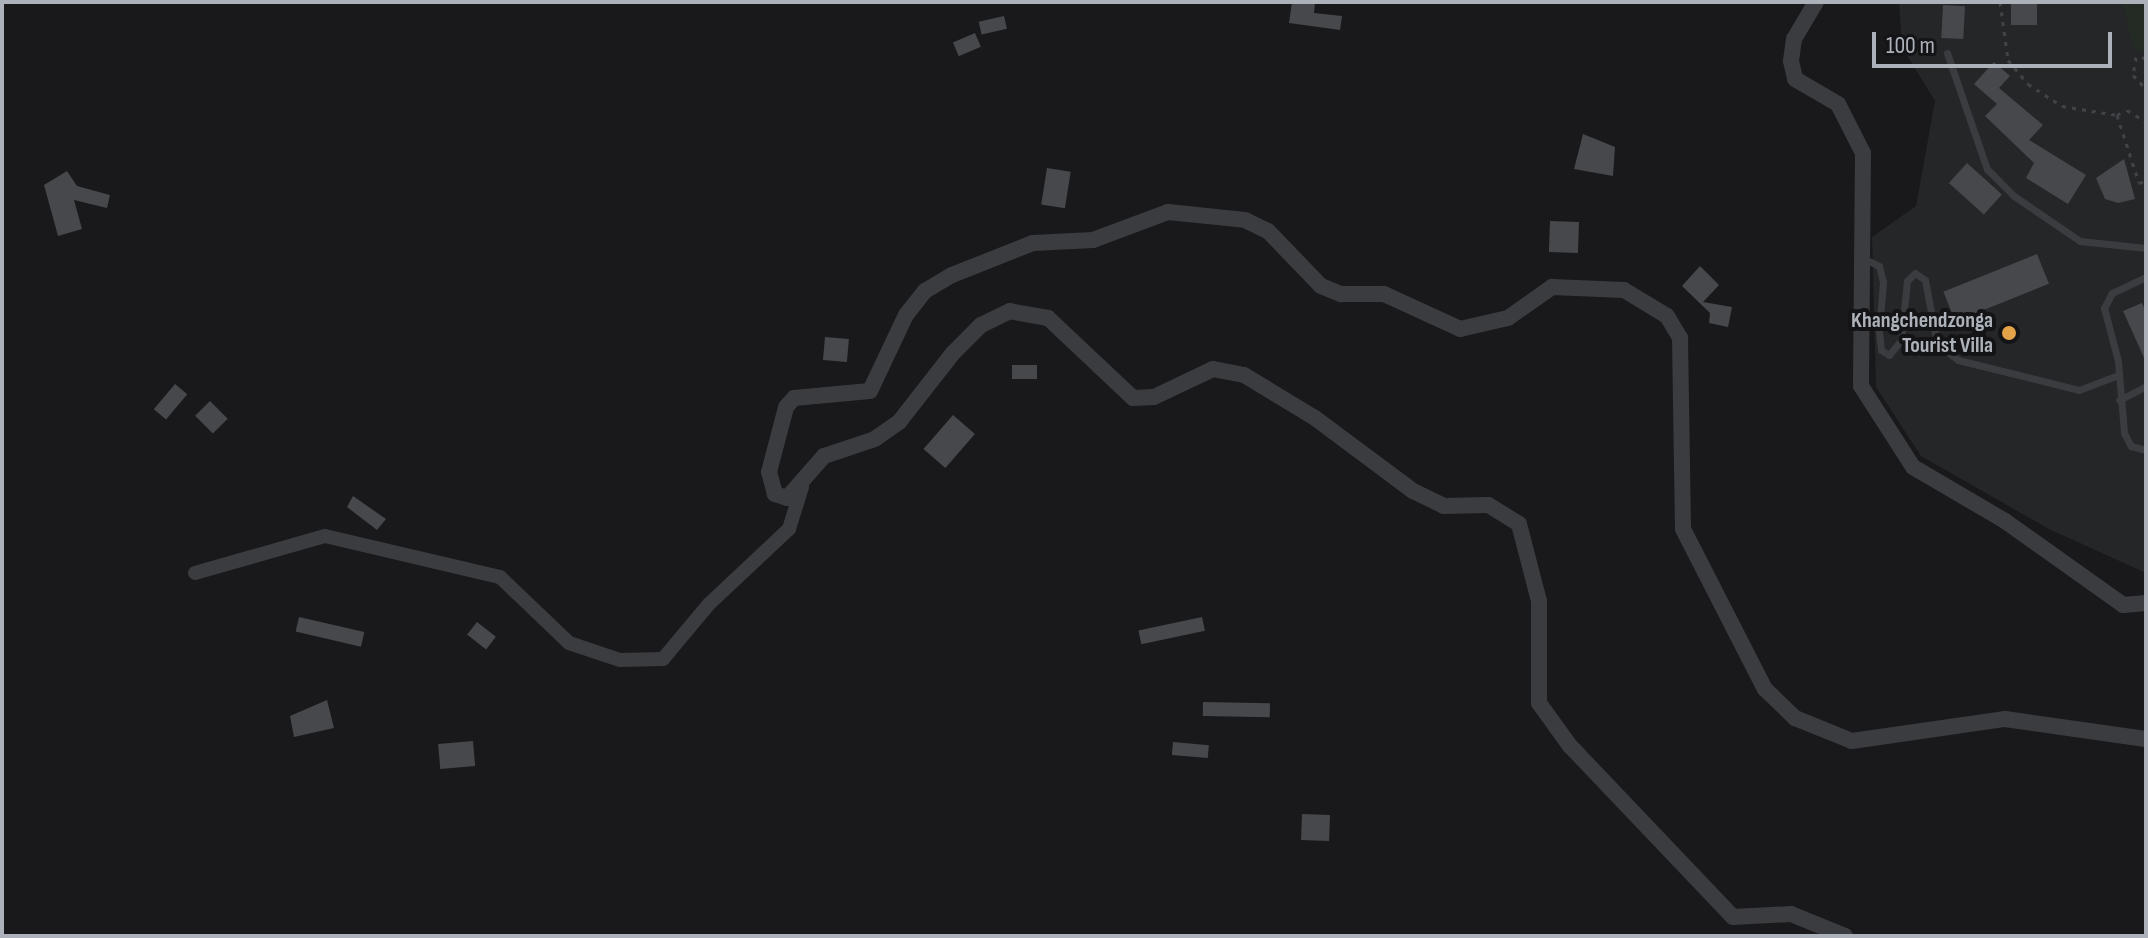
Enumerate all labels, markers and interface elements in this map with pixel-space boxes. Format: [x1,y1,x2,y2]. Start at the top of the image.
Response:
scale bar [1876,16,2116,66]
text: 100 m [1886,31,1935,60]
place label: Khangchendzonga Tourist Villa [1851,307,1993,358]
marker: Khangchendzonga Tourist Villa [2000,324,2018,342]

